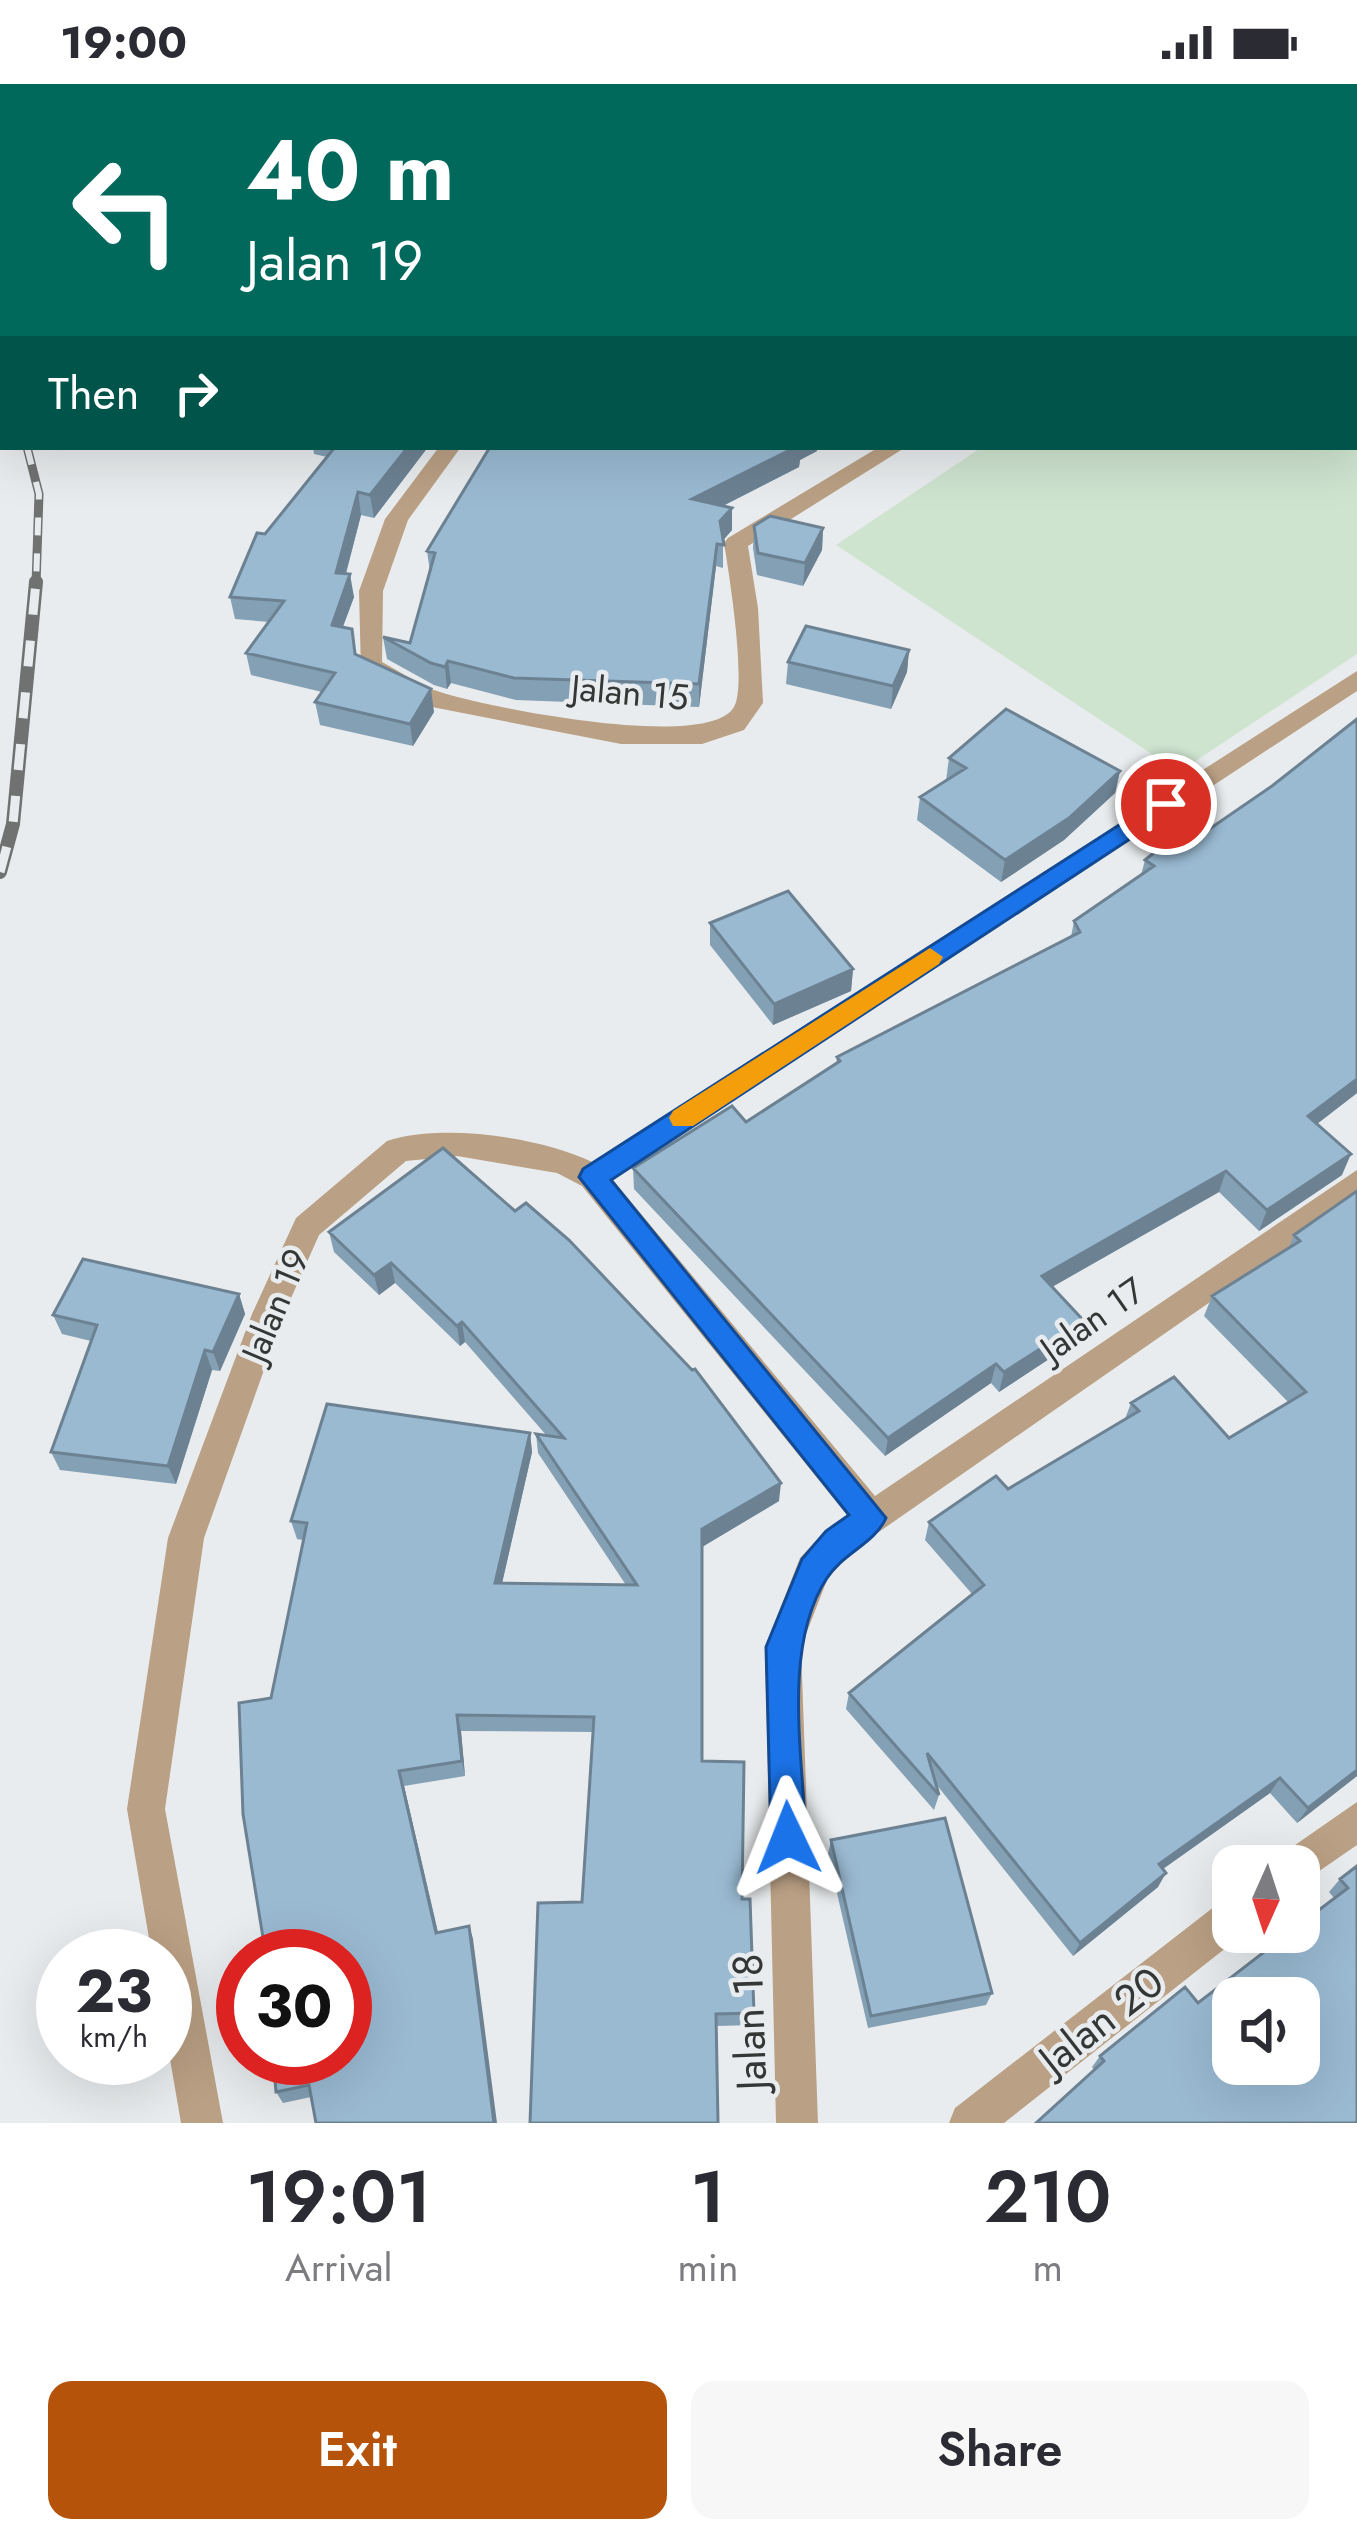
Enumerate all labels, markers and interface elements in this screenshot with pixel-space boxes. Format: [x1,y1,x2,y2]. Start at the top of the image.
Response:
text: 19:00 [60,10,187,75]
text: 40 m [246,110,454,232]
icon: left [48,132,204,288]
text: Jalan 19 [246,222,423,300]
icon: right [163,360,229,426]
text: Then [48,361,139,426]
street label: Jalan 15 [565,661,691,723]
pin [1115,753,1217,855]
icon: arrive [1133,771,1199,837]
street label: Jalan 19 [226,1240,322,1373]
street label: Jalan 17 [1026,1264,1155,1376]
position arrow [725,1775,851,1901]
north arrow [1212,1845,1320,1953]
map controls [1212,1845,1320,2085]
speed limit sign: 30 [216,1929,372,2085]
text: 23 [76,1948,152,2035]
street label: Jalan 20 [1022,1952,1177,2092]
street label: Jalan 18 [717,1953,783,2096]
button: sound [1212,1977,1320,2085]
text: km/h [80,2015,148,2058]
text: 19:01 [246,2145,432,2249]
text: 1 [690,2145,726,2249]
text: 210 [984,2145,1111,2249]
text: Arrival [285,2239,392,2296]
text: min [677,2239,738,2296]
text: m [1033,2239,1063,2296]
button: Exit [48,2381,667,2519]
button: Share [691,2381,1309,2519]

